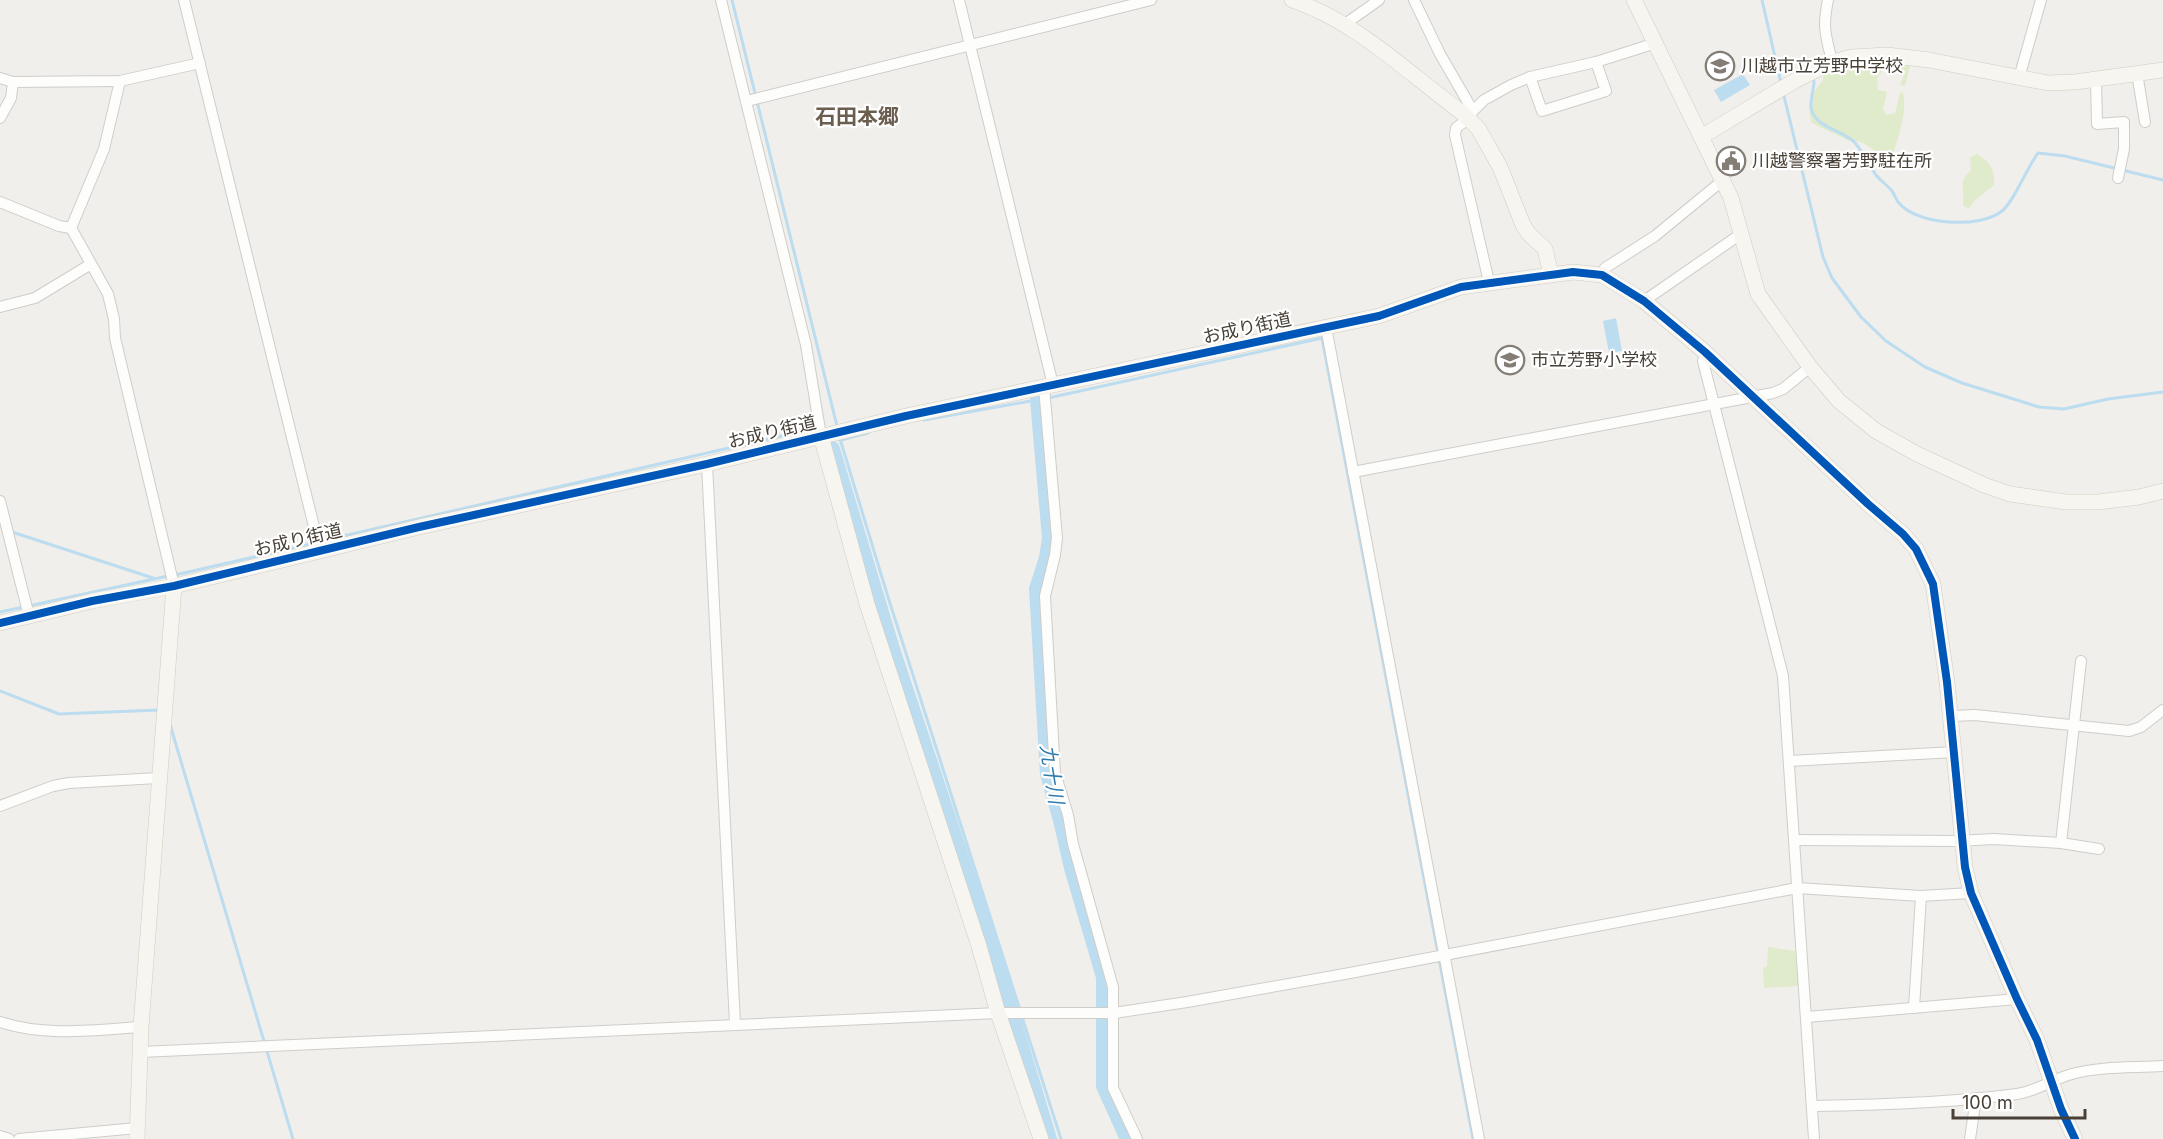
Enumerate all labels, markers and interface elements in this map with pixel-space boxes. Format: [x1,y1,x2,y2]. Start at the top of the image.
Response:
school or university icon: 川越市立芳野中学校 [1704,50,1736,82]
place label: 川越市立芳野中学校 [1741,55,1903,76]
district label: 石田本郷 [815,104,899,129]
public building icon: 川越警察署芳野駐在所 [1715,145,1747,177]
place label: 川越警察署芳野駐在所 [1752,150,1932,171]
street label: お成り街道 [1201,308,1293,347]
school or university icon: 市立芳野小学校 [1494,344,1526,376]
place label: 市立芳野小学校 [1531,349,1657,370]
street label: お成り街道 [726,411,818,452]
street label: お成り街道 [252,519,344,560]
water label: 九十川 [1035,742,1069,807]
scale bar [1953,1082,2085,1120]
text: 100 m [1962,1092,2013,1113]

